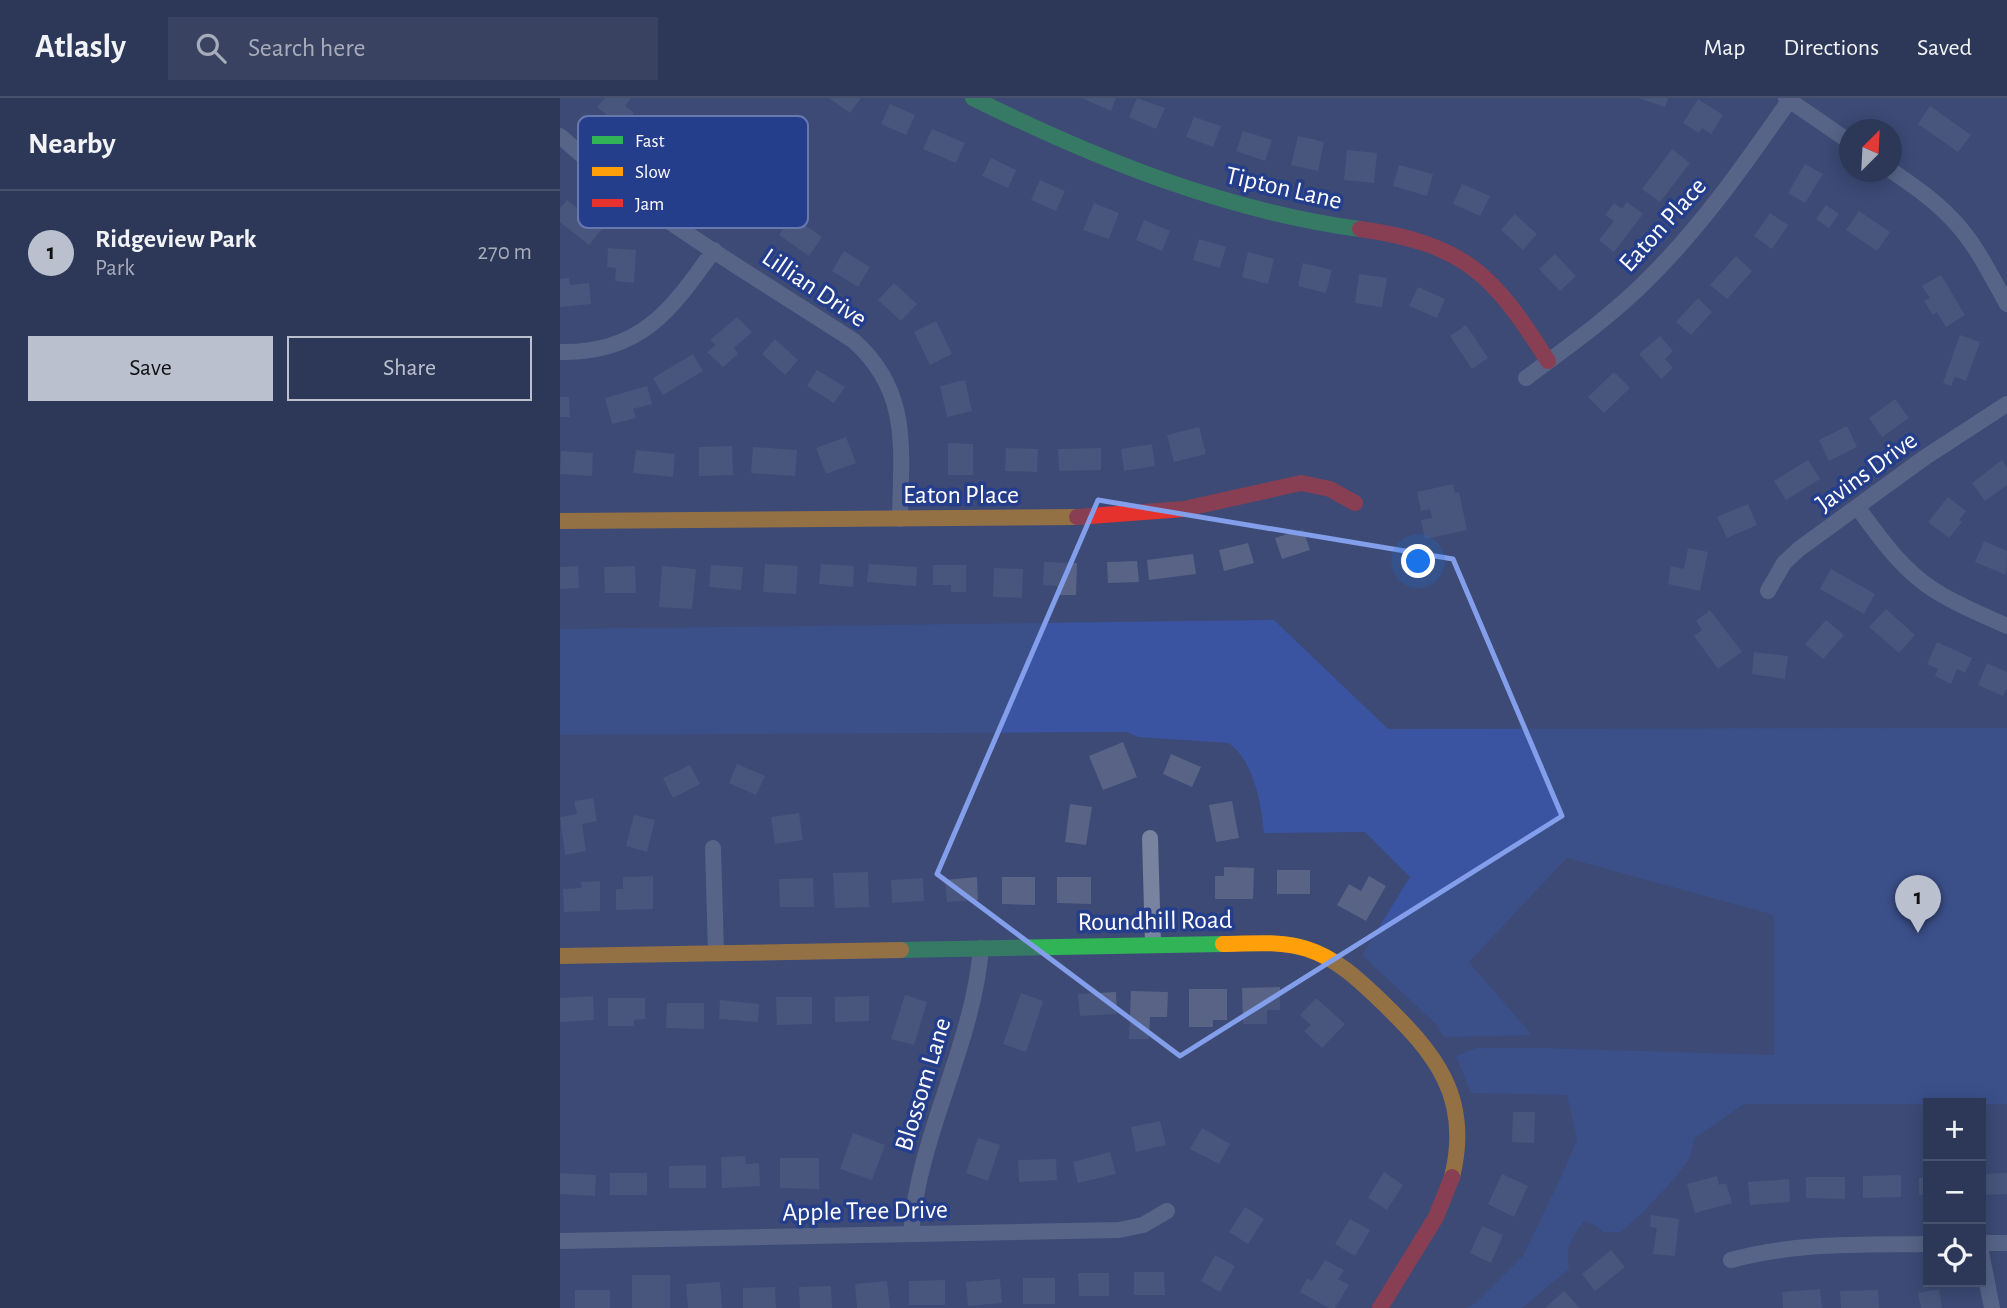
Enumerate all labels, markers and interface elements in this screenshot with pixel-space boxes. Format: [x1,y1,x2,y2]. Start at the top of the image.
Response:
search box [168,17,658,80]
icon: search [192,29,230,67]
text: Atlasly [35,31,126,64]
text: Search here [248,35,366,61]
text: Map [1703,36,1745,60]
text: Directions [1783,36,1879,60]
text: Saved [1917,36,1972,60]
legend [578,116,808,228]
north arrow [1839,119,1902,182]
text: Nearby [28,129,116,159]
text: Fast [635,132,665,151]
street label: Tipton Lane [1223,162,1344,214]
text: Slow [635,163,671,182]
street label: Eaton Place [1614,173,1711,277]
text: Jam [635,195,664,214]
text: Ridgeview Park [95,226,257,252]
text: 1 [47,241,55,264]
text: 270 m [478,241,532,264]
street label: Lillian Drive [758,244,871,332]
text: Park [95,257,135,280]
button: Save [28,336,273,401]
button: Share [287,336,532,401]
street label: Javins Drive [1811,427,1922,517]
street label: Eaton Place [903,482,1019,508]
your location [1401,544,1435,578]
pin: 1 [1895,875,1941,933]
street label: Roundhill Road [1077,907,1233,935]
street label: Blossom Lane [890,1015,956,1154]
map controls [1923,1098,1986,1287]
button: + [1923,1098,1986,1161]
button: − [1923,1161,1986,1224]
street label: Apple Tree Drive [782,1197,948,1225]
button: locate [1923,1224,1986,1287]

